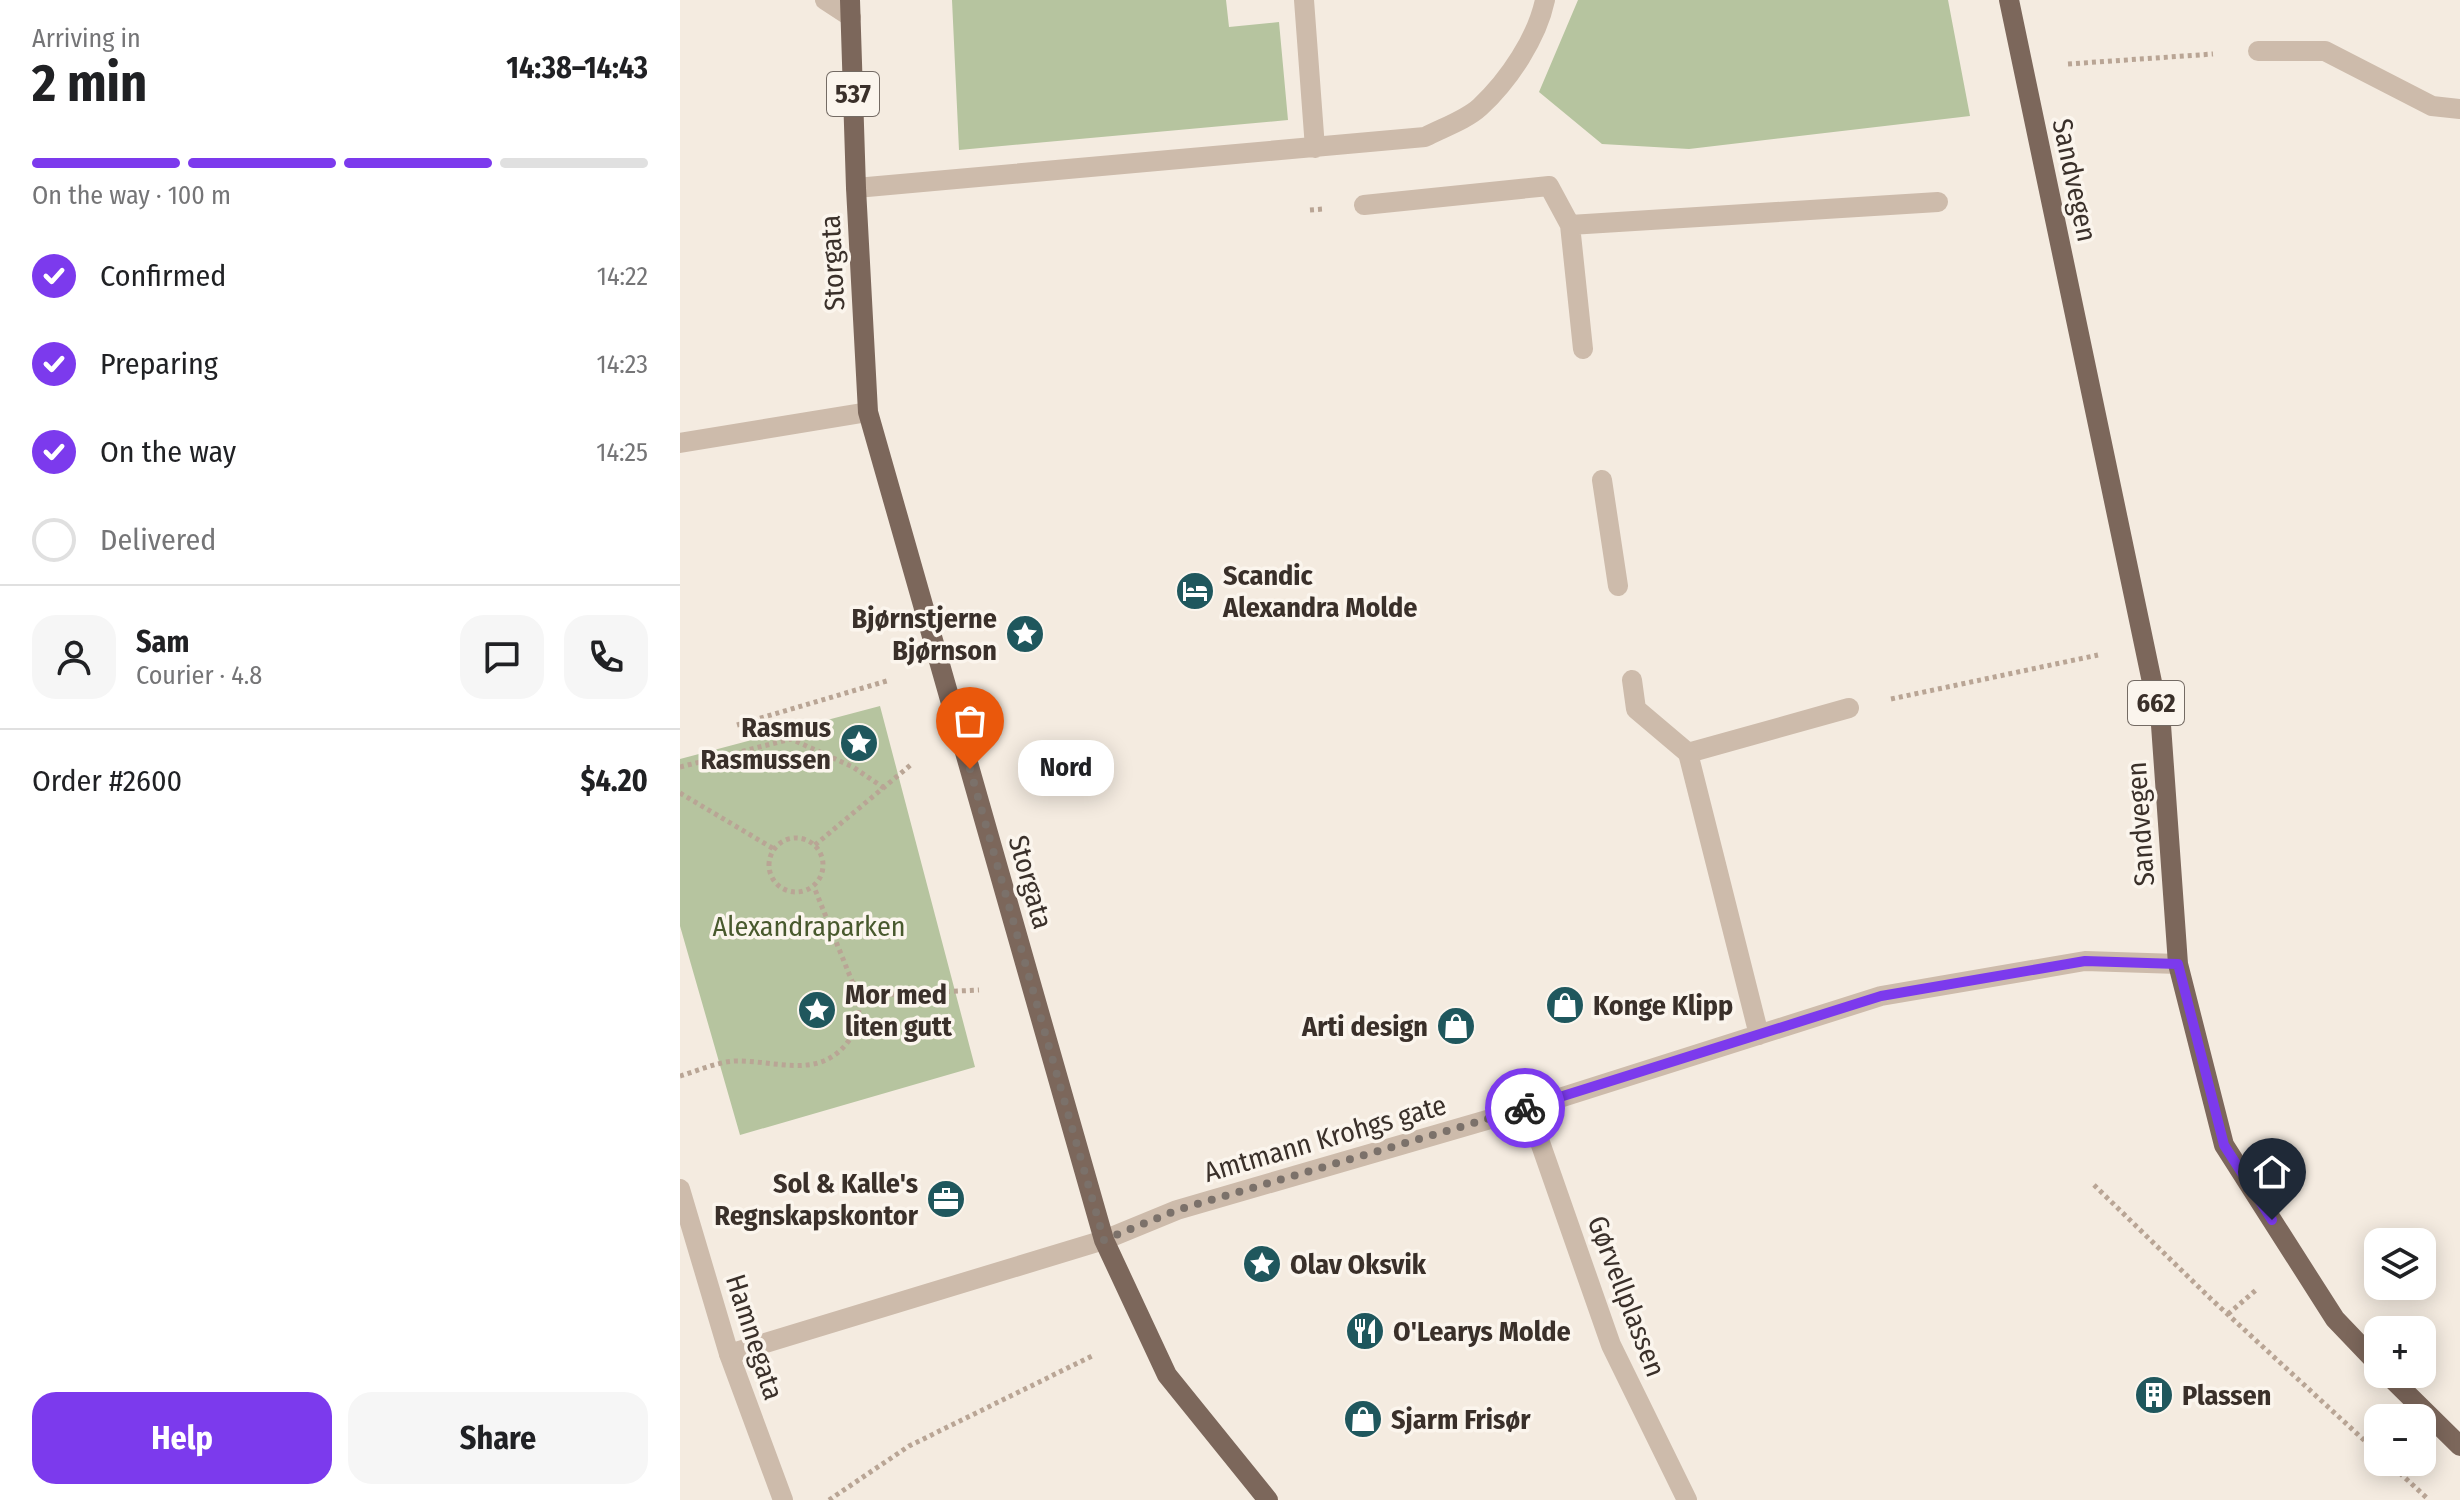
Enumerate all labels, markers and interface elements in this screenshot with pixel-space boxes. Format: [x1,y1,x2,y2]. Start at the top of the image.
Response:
text: Arriving in [32,23,141,54]
text: 14:38–14:43 [506,50,648,86]
text: 2 min [32,52,147,115]
road number: 537 [827,72,879,116]
street label: Sandvegen [2045,116,2104,245]
text: On the way · 100 m [32,180,231,211]
street label: Storgata [814,214,851,312]
icon: check [32,254,76,298]
text: Confirmed [100,258,226,294]
text: 14:22 [597,261,648,292]
icon: check [32,342,76,386]
text: Preparing [100,346,218,382]
text: 14:23 [597,349,648,380]
icon: check [32,430,76,474]
text: On the way [100,434,236,470]
text: 14:25 [596,437,648,468]
text: Delivered [100,522,216,558]
place label: Scandic Alexandra Molde [1222,559,1417,624]
hotel icon: Scandic Alexandra Molde [1174,570,1216,612]
place label: Bjørnstjerne Bjørnson [852,602,997,667]
place icon: Bjørnstjerne Bjørnson [1004,613,1046,655]
button: person [32,615,116,699]
button: chat [460,615,544,699]
button: phone [564,615,648,699]
text: Sam [136,624,189,660]
text: Courier · 4.8 [136,660,262,691]
road number: 662 [2128,681,2184,725]
pin [936,687,1004,769]
icon: bag [948,699,992,743]
place label: Rasmus Rasmussen [700,711,831,776]
place icon: Rasmus Rasmussen [838,722,880,764]
callout: Nord [1018,741,1114,797]
text: Nord [1040,752,1092,783]
street label: Sandvegen [2120,761,2161,887]
text: Order #2600 [32,763,182,799]
text: $4.20 [581,763,648,799]
street label: Storgata [1001,832,1060,933]
park label: Alexandraparken [712,910,906,943]
place label: Mor med liten gutt [845,978,953,1043]
shop icon: Konge Klipp [1544,984,1586,1026]
place icon: Mor med liten gutt [796,989,838,1031]
place label: Konge Klipp [1593,989,1733,1022]
shop icon: Arti design [1435,1005,1477,1047]
place label: Arti design [1301,1010,1428,1043]
courier [1485,1068,1565,1148]
icon: bike [1503,1086,1547,1130]
street label: Amtmann Krohgs gate [1200,1088,1450,1189]
pin [2238,1138,2306,1220]
icon: home [2250,1150,2294,1194]
place label: Sol & Kalle's Regnskapskontor [714,1167,919,1232]
office icon: Sol & Kalle's Regnskapskontor [925,1178,967,1220]
street label: Gørvellplassen [1581,1211,1672,1381]
map controls [2364,1228,2436,1476]
button: layers [2364,1228,2436,1300]
place icon: Olav Oksvik [1241,1243,1283,1285]
place label: Olav Oksvik [1290,1248,1427,1281]
street label: Hamnegata [719,1270,790,1404]
restaurant icon: O'Learys Molde [1344,1310,1386,1352]
place label: O'Learys Molde [1393,1315,1571,1348]
button: + [2364,1316,2436,1388]
building icon: Plassen [2133,1374,2175,1416]
place label: Plassen [2182,1379,2271,1412]
button: Help [32,1392,332,1484]
button: Share [348,1392,648,1484]
shop icon: Sjarm Frisør [1342,1398,1384,1440]
place label: Sjarm Frisør [1391,1403,1531,1436]
button: − [2364,1404,2436,1476]

